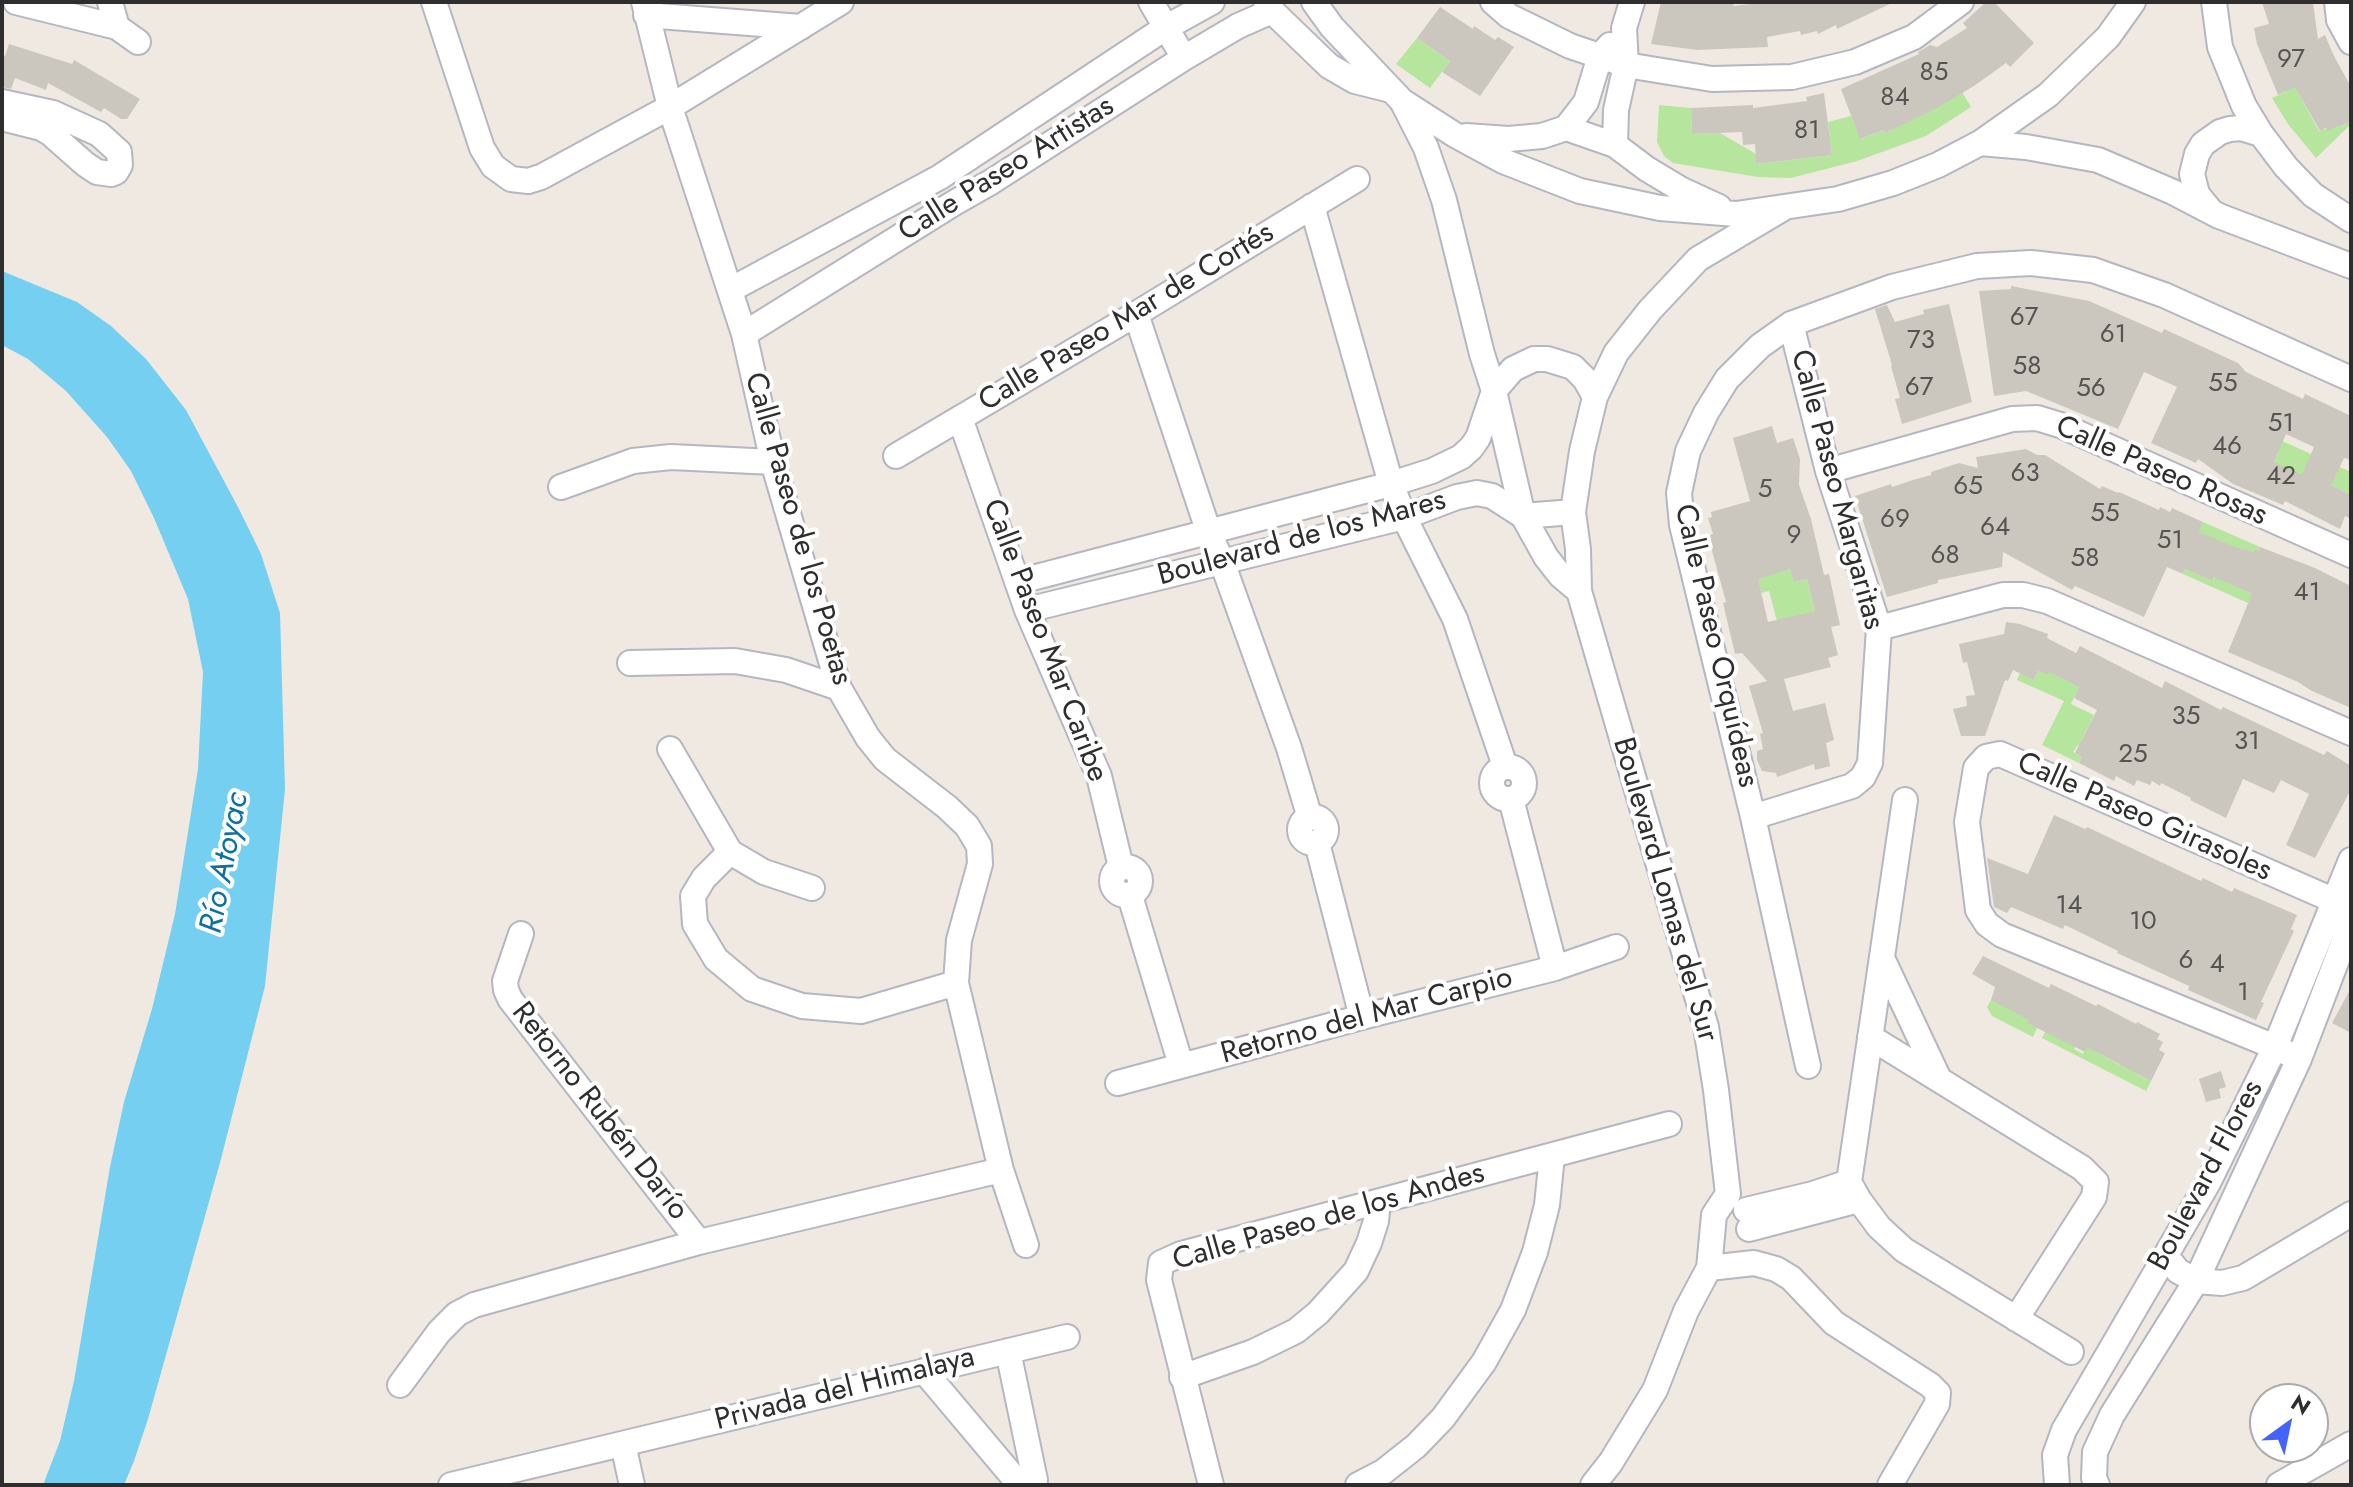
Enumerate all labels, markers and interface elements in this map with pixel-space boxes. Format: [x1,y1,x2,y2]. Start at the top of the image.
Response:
house number: 97 [2277,45,2305,77]
house number: 85 [1920,58,1948,90]
house number: 84 [1880,83,1910,115]
street label: Calle Paseo Artistas [893,89,1121,251]
house number: 81 [1794,116,1820,148]
street label: Calle Paseo Mar de Cortés [973,216,1281,420]
house number: 67 [2010,303,2038,335]
house number: 61 [2100,320,2126,352]
house number: 73 [1907,326,1935,358]
street label: Calle Paseo Margaritas [1781,346,1891,634]
house number: 58 [2013,352,2041,384]
street label: Calle Paseo de los Poetas [735,369,859,689]
house number: 55 [2208,369,2238,401]
house number: 67 [1905,373,1933,405]
house number: 56 [2076,374,2106,406]
street label: Calle Paseo Rosas [2050,409,2272,535]
house number: 51 [2268,409,2294,441]
house number: 46 [2212,432,2242,464]
house number: 63 [2010,459,2040,491]
house number: 42 [2266,462,2296,494]
house number: 65 [1953,472,1983,504]
house number: 5 [1758,475,1772,507]
street label: Boulevard de los Mares [1154,483,1450,595]
street label: Calle Paseo Mar Caribe [973,495,1115,787]
house number: 55 [2090,499,2120,531]
street label: Calle Paseo Orquídeas [1665,501,1765,791]
house number: 69 [1880,505,1910,537]
house number: 64 [1980,513,2010,545]
house number: 9 [1787,521,1801,553]
house number: 51 [2157,526,2183,558]
house number: 68 [1930,541,1960,573]
house number: 58 [2071,544,2099,576]
house number: 41 [2294,578,2320,610]
house number: 35 [2172,702,2200,734]
house number: 31 [2234,727,2260,759]
street label: Boulevard Lomas del Sur [1603,734,1725,1046]
house number: 25 [2118,740,2148,772]
street label: Calle Paseo Girasoles [2011,746,2277,890]
water label: Río Atoyac [194,789,258,937]
house number: 14 [2056,891,2082,923]
house number: 10 [2129,907,2157,939]
house number: 6 [2179,946,2193,978]
house number: 4 [2209,950,2225,982]
street label: Retorno del Mar Carpio [1217,961,1517,1073]
house number: 1 [2237,978,2249,1010]
street label: Retorno Rubén Darío [503,996,695,1228]
street label: Boulevard Flores [2142,1075,2272,1277]
street label: Calle Paseo de los Andes [1169,1156,1489,1280]
street label: Privada del Himalaya [711,1340,979,1440]
north arrow [2249,1383,2329,1463]
text: N [2285,1386,2317,1423]

